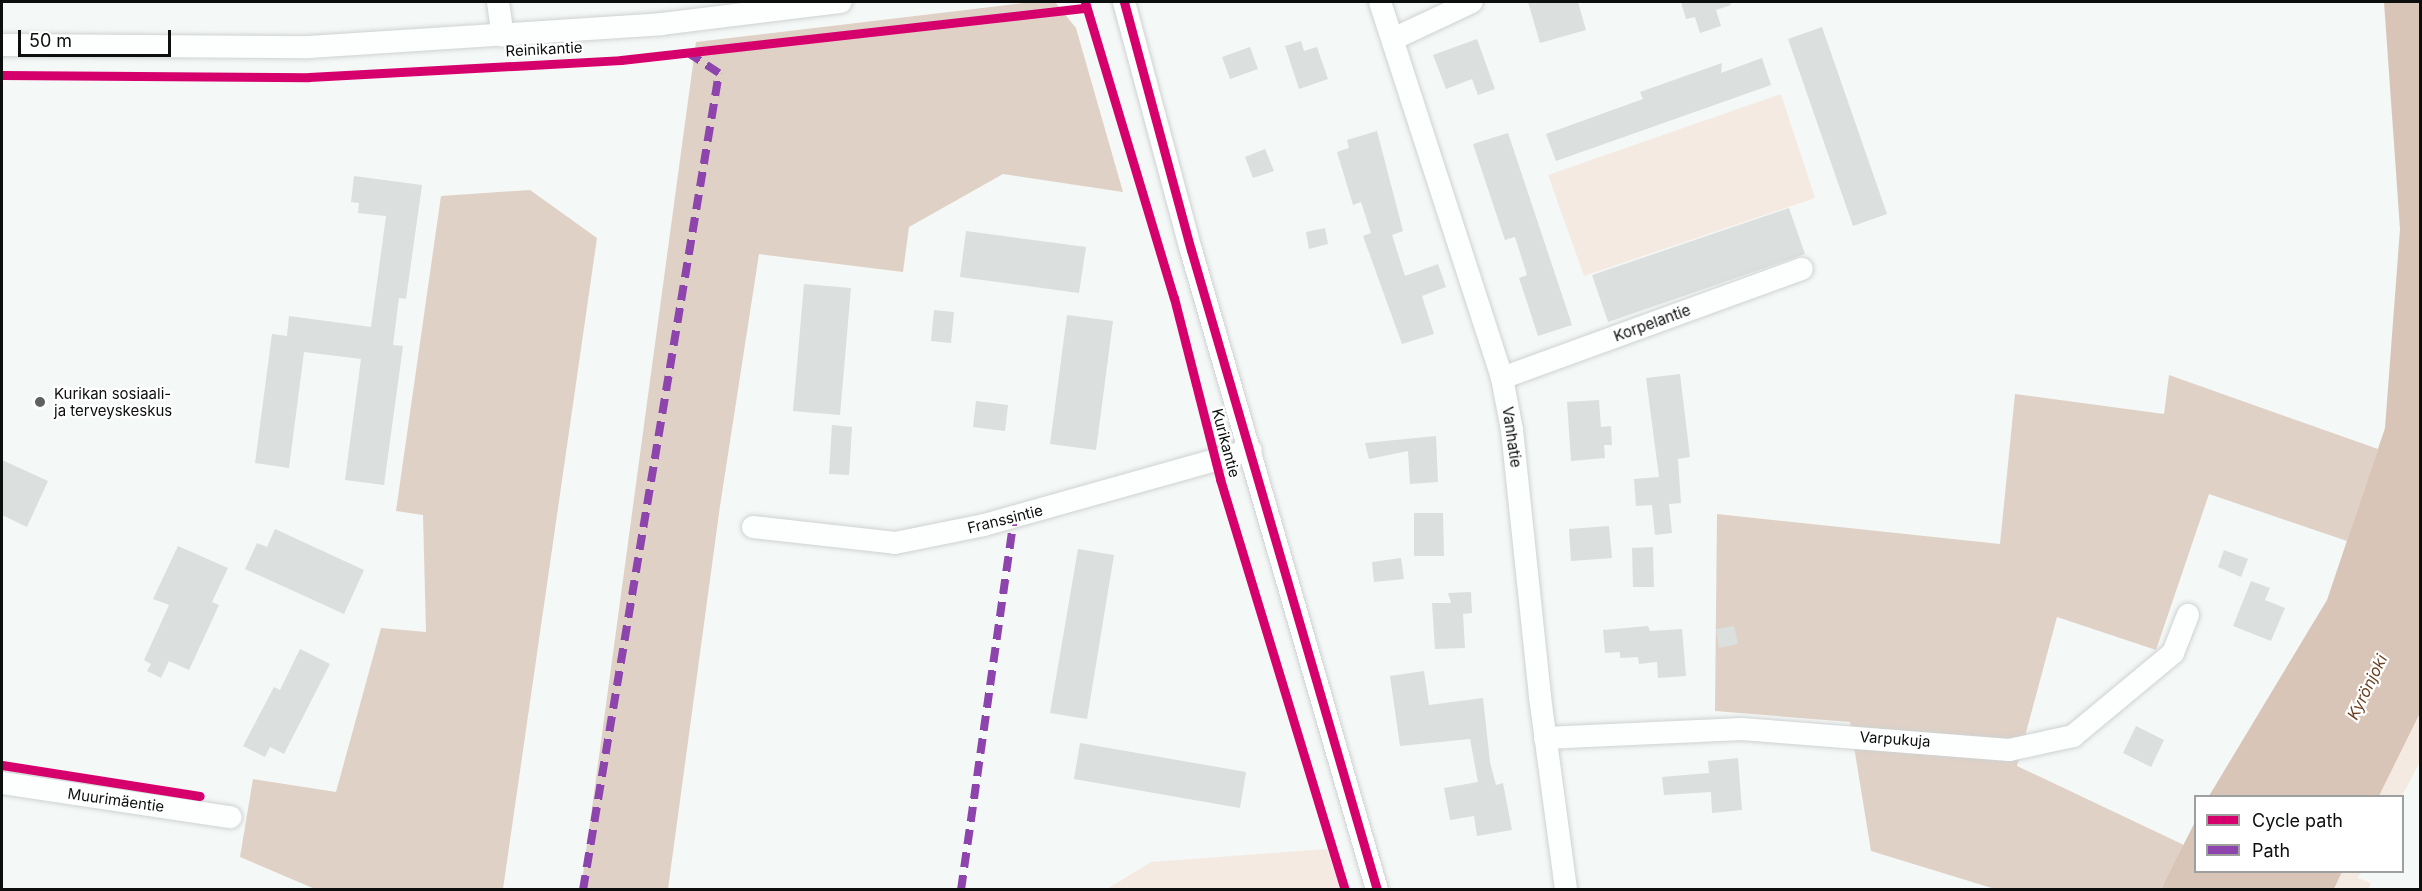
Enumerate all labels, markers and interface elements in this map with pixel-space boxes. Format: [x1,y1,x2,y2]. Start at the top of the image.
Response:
scale bar [21,18,174,56]
text: 50 m [29,30,72,51]
street label: Reinikantie [505,38,583,60]
street label: Korpelantie [1611,301,1693,345]
place label: Kurikan sosiaali- ja terveyskeskus [54,384,172,419]
marker: Kurikan sosiaali- ja terveyskeskus [31,393,49,411]
street label: Vanhatie [1499,405,1525,469]
street label: Kurikantie [1208,406,1244,480]
street label: Franssintie [965,501,1045,537]
water label: Kyrönjoki [2343,651,2391,723]
street label: Varpukuja [1859,728,1931,750]
street label: Muurimäentie [67,784,165,816]
legend [2194,795,2404,873]
text: Cycle path [2252,810,2343,831]
text: Path [2252,840,2290,861]

